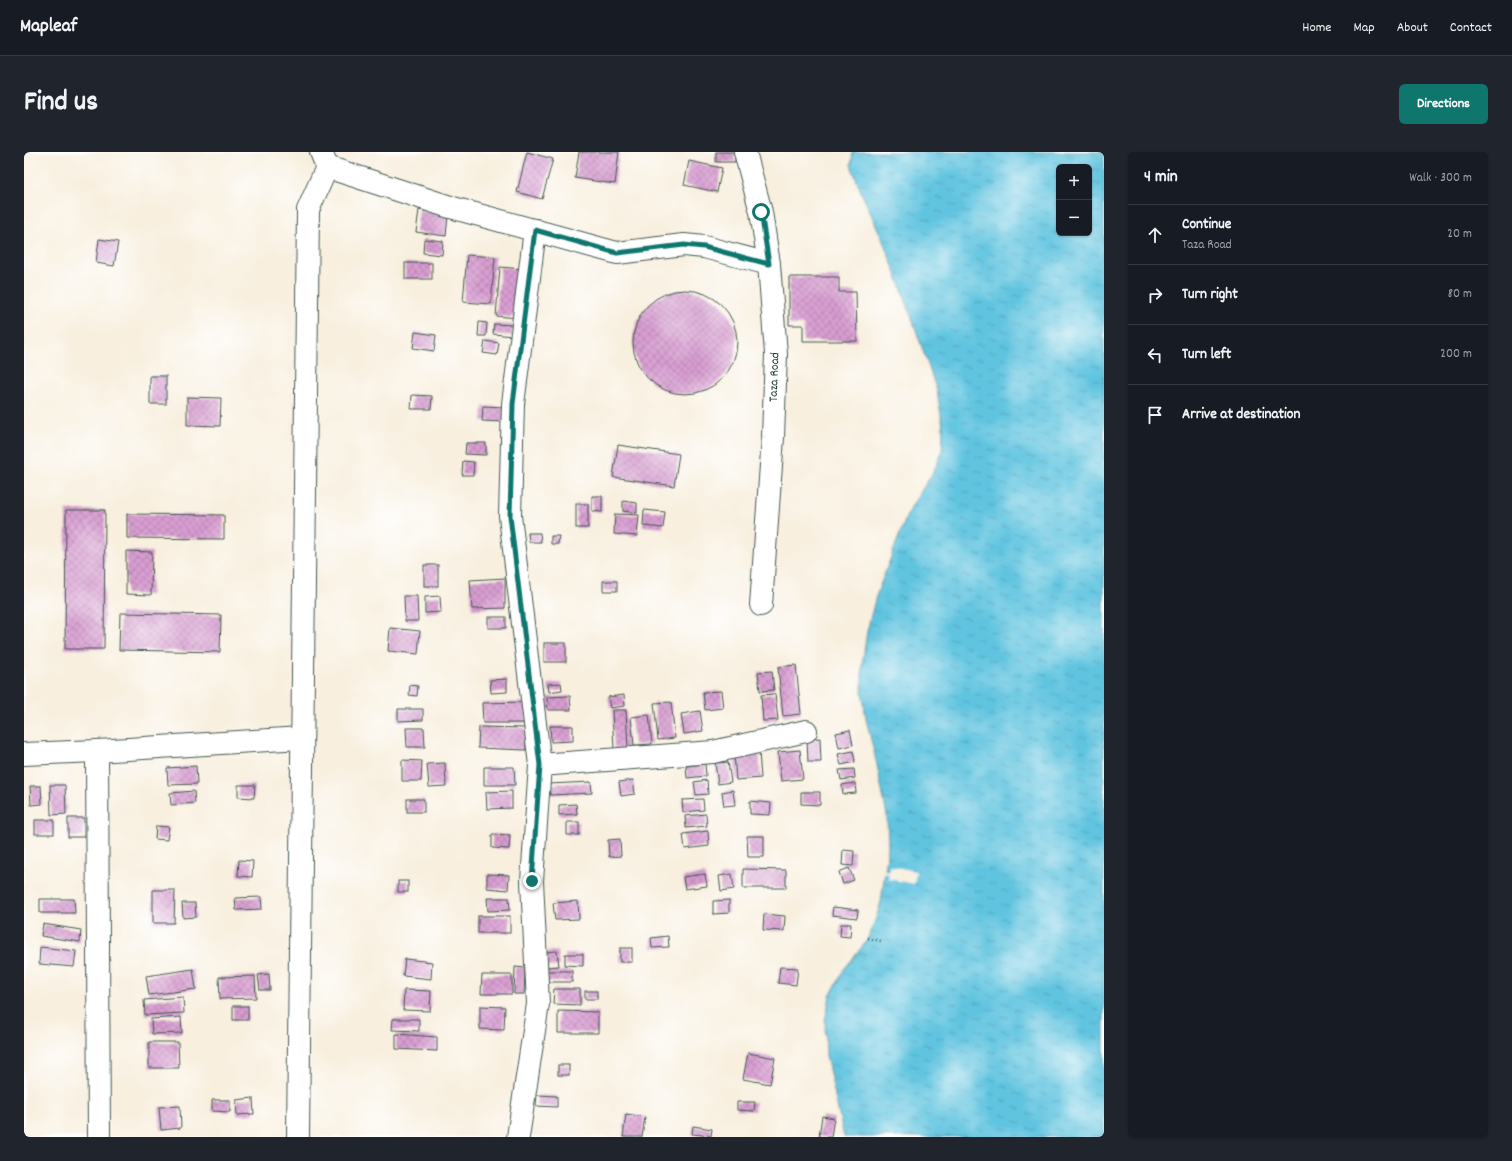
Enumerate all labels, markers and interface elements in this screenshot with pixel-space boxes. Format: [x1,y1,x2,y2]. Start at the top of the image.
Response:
text: Mapleaf [20,14,77,41]
text: Home [1302,18,1331,38]
text: Map [1353,18,1375,38]
text: About [1397,18,1428,38]
text: Contact [1450,18,1492,38]
text: Find us [24,84,98,124]
button: Directions [1399,84,1488,124]
map controls [1056,164,1092,236]
button: + [1056,164,1092,200]
text: 4 min [1144,166,1178,190]
text: Walk · 300 m [1409,169,1472,188]
button: − [1056,200,1092,236]
route start [752,203,770,221]
text: Continue [1182,214,1231,236]
icon: ahead [1144,224,1166,246]
text: 20 m [1447,225,1472,244]
text: Taza Road [1182,236,1232,255]
icon: right [1144,284,1166,306]
text: Turn right [1182,284,1238,306]
text: 80 m [1448,285,1472,304]
icon: left [1144,344,1166,366]
text: Turn left [1182,344,1231,366]
text: 200 m [1440,345,1472,364]
street label: Taza Road [765,352,785,402]
icon: arrive [1144,404,1166,426]
text: Arrive at destination [1182,404,1300,426]
route end [523,872,541,890]

